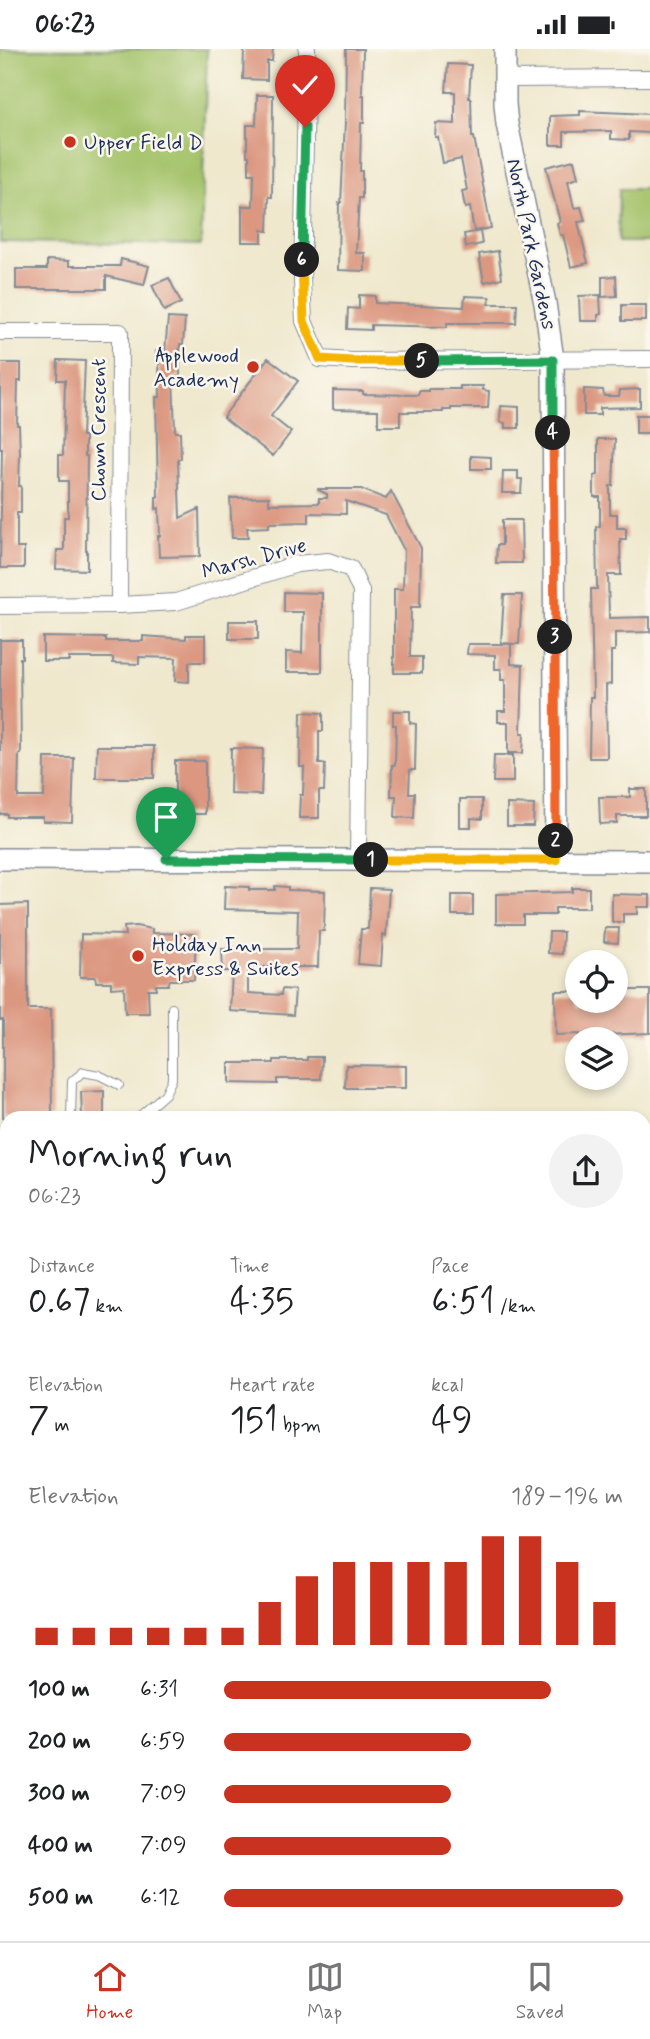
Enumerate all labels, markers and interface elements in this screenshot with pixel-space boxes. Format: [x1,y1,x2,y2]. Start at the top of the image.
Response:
text: 06:23 [35,8,95,42]
pin [275,55,335,127]
icon: check [286,66,324,104]
place label: Upper Field D [84,129,203,157]
marker: Upper Field D [62,134,78,150]
street label: North Park Gardens [499,156,563,332]
pin: 6 [284,243,320,277]
text: 6 [297,247,306,272]
place label: Applewood Academy [154,342,239,394]
pin: 5 [404,343,440,379]
text: 5 [416,348,427,373]
street label: Chown Crescent [85,358,113,502]
marker: Applewood Academy [245,359,261,375]
pin: 4 [536,415,570,451]
text: 4 [547,420,558,445]
street label: Marsh Drive [199,532,310,586]
pin: 3 [538,619,572,655]
text: 3 [550,624,559,649]
pin [136,787,196,859]
icon: arrive [147,798,185,836]
pin: 2 [538,823,574,859]
text: 2 [551,828,560,853]
pin: 1 [354,843,388,877]
text: 1 [366,847,375,872]
place label: Holiday Inn Express & Suites [152,931,299,983]
marker: Holiday Inn Express & Suites [130,948,146,964]
map controls [565,950,628,1090]
button: locate [565,950,628,1013]
button: layers [565,1027,628,1090]
text: Morning run [28,1131,233,1180]
button: share [549,1134,623,1208]
text: 06:23 [28,1182,81,1212]
text: Distance [28,1254,95,1279]
text: Time [230,1254,269,1279]
text: Pace [431,1254,469,1279]
text: 0.67 [28,1279,90,1325]
text: 4:35 [230,1279,294,1325]
text: 6:51 [431,1279,495,1325]
text: km [90,1294,123,1319]
text: /km [495,1294,536,1319]
text: Elevation [28,1373,103,1398]
text: Heart rate [230,1373,315,1398]
text: kcal [431,1373,463,1398]
text: 7 [28,1398,49,1444]
text: 151 [230,1398,278,1444]
text: 49 [431,1398,473,1444]
text: m [49,1413,70,1438]
text: bpm [278,1413,321,1438]
text: Elevation [28,1482,119,1512]
text: 189–196 m [511,1482,623,1512]
text: 100 m [28,1675,90,1705]
text: 6:31 [140,1675,178,1705]
text: 200 m [28,1727,91,1757]
text: 6:59 [140,1727,185,1757]
text: 300 m [28,1779,90,1809]
text: 7:09 [140,1779,187,1809]
text: 400 m [28,1831,93,1861]
text: 7:09 [140,1831,187,1861]
text: 500 m [28,1883,93,1913]
text: 6:12 [140,1883,180,1913]
tab: Home [86,1958,133,2025]
tab: Map [306,1958,344,2025]
tab: Saved [516,1958,564,2025]

